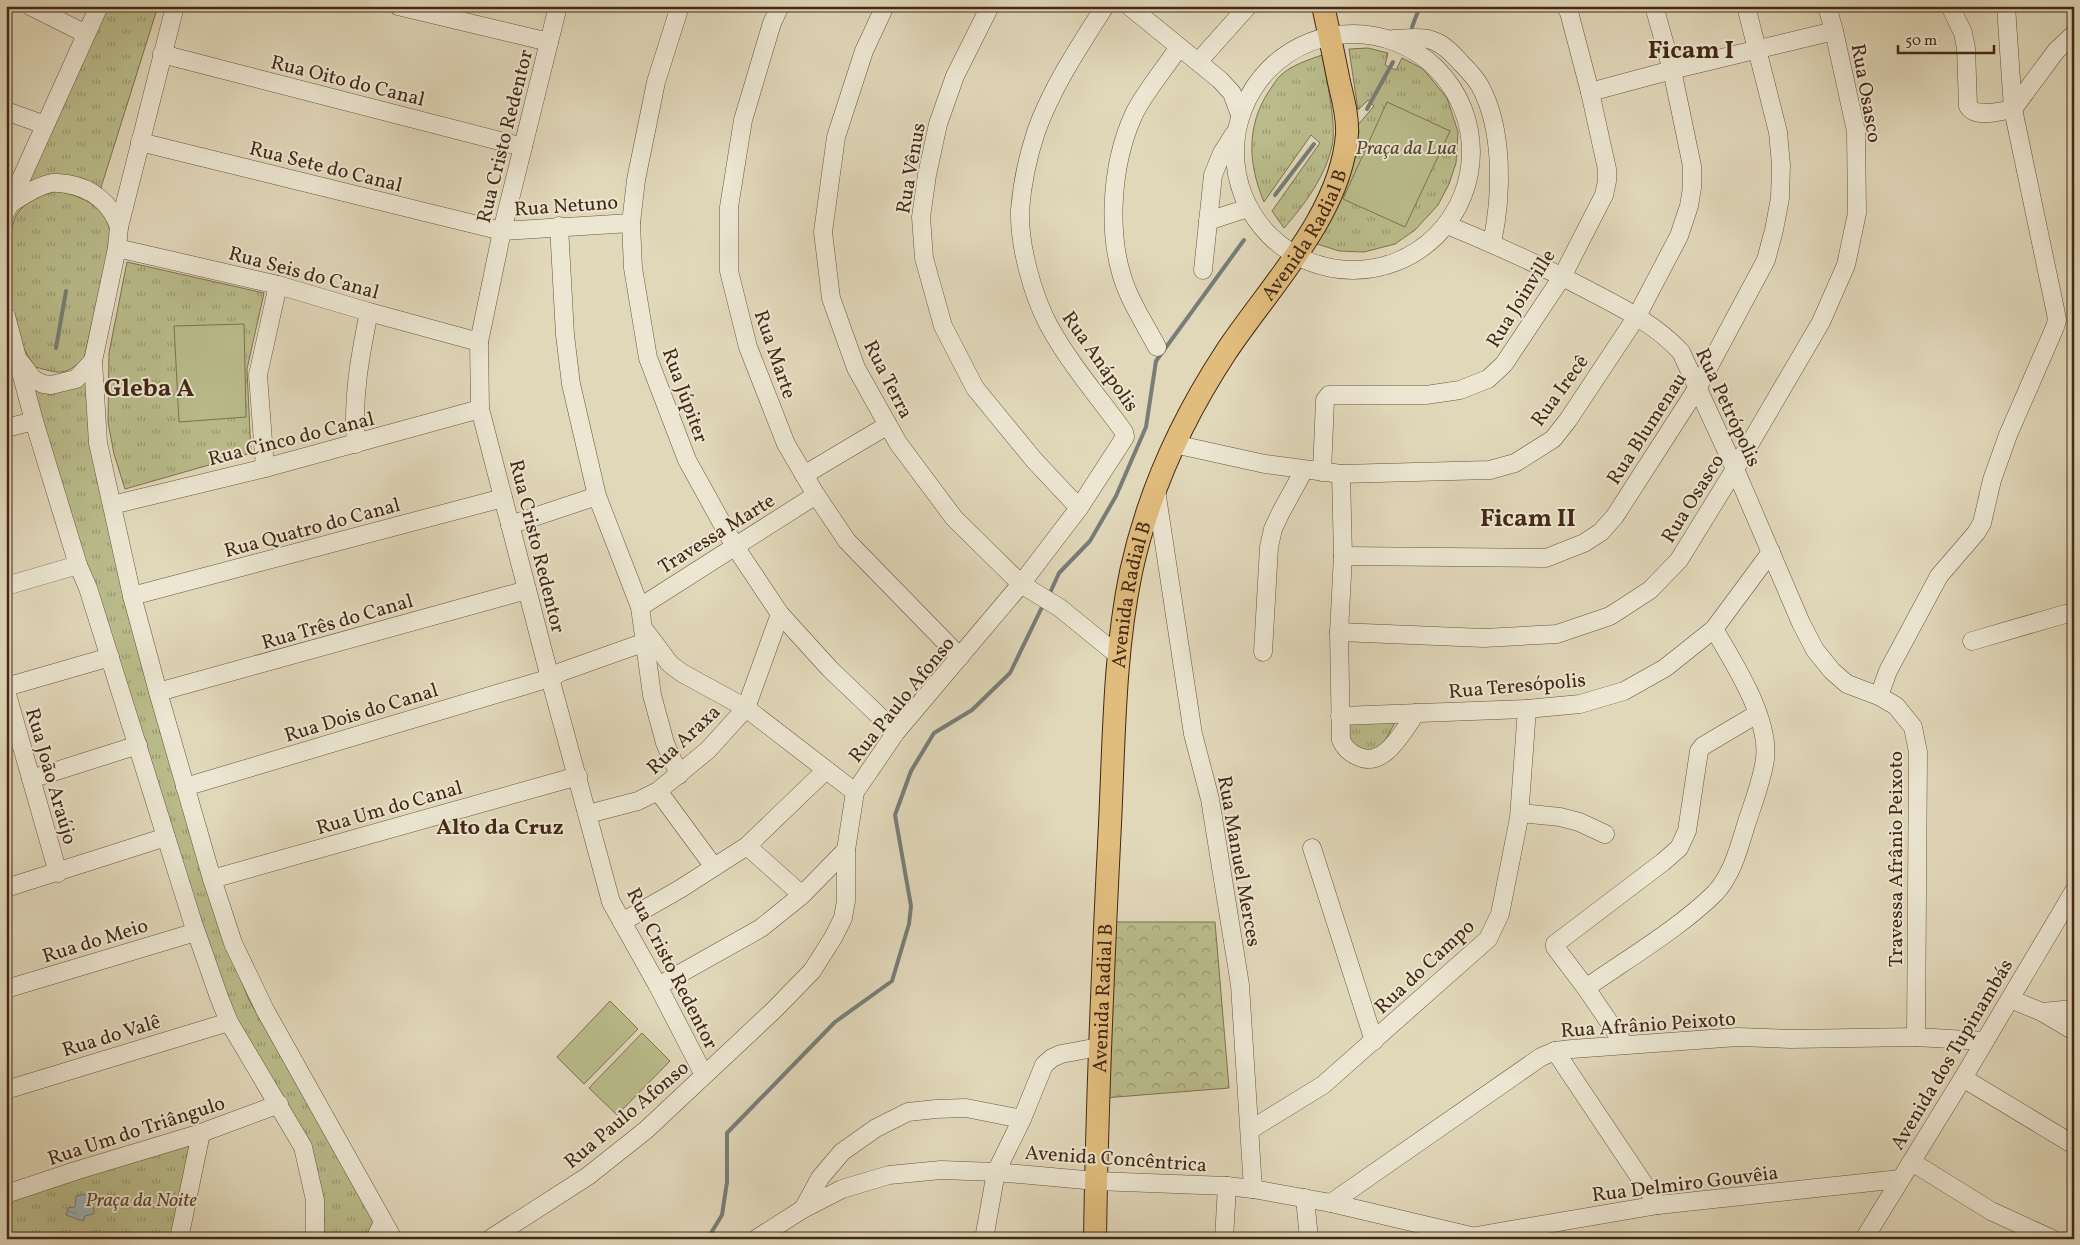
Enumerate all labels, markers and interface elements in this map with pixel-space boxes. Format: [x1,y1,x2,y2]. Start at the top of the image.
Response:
scale bar [1898,22,1994,54]
text: 50 m [1905,31,1937,52]
district label: Ficam I [1648,34,1734,69]
street label: Rua Osasco [1843,42,1888,145]
street label: Rua Cristo Redentor [471,47,541,226]
street label: Rua Oito do Canal [268,49,427,115]
street label: Rua Vênus [890,121,934,216]
street label: Rua Sete do Canal [246,135,405,200]
park label: Praça da Lua [1355,135,1457,163]
street label: Avenida Radial B [1256,166,1356,308]
street label: Rua Netuno [513,189,619,225]
street label: Rua Seis do Canal [225,240,382,307]
street label: Rua Joinville [1480,244,1563,354]
street label: Rua Anápolis [1054,306,1144,418]
street label: Rua Marte [746,307,802,403]
street label: Rua Terra [855,336,919,424]
street label: Rua Júpiter [654,344,714,447]
street label: Rua Petrópolis [1687,344,1767,472]
street label: Rua Irecê [1525,350,1596,433]
street label: Rua Blumenau [1601,367,1695,491]
district label: Gleba A [104,372,194,407]
street label: Rua Cinco do Canal [205,406,378,474]
street label: Rua Osasco [1655,449,1732,549]
street label: Rua Cristo Redentor [501,457,571,636]
street label: Travessa Marte [653,488,781,582]
street label: Rua Quatro do Canal [221,492,404,566]
district label: Ficam II [1480,502,1576,537]
street label: Avenida Radial B [1106,518,1160,670]
street label: Rua Três do Canal [258,588,417,658]
street label: Rua Paulo Afonso [843,631,962,769]
street label: Rua Teresópolis [1447,667,1587,707]
street label: Rua Dois do Canal [281,677,442,751]
street label: Rua Araxa [641,699,727,782]
street label: Rua João Araújo [17,705,83,848]
street label: Travessa Afrânio Peixoto [1883,751,1911,967]
street label: Rua Manuel Merces [1209,774,1267,949]
street label: Rua Um do Canal [313,775,466,843]
district label: Alto da Cruz [436,813,564,844]
street label: Rua Cristo Redentor [618,883,724,1054]
street label: Rua do Meio [39,913,152,971]
street label: Rua do Campo [1369,914,1482,1021]
street label: Avenida Radial B [1087,923,1121,1073]
street label: Avenida dos Tupinambás [1884,954,2021,1156]
street label: Rua Afrânio Peixoto [1560,1006,1737,1046]
street label: Rua do Valê [59,1009,164,1065]
street label: Rua Paulo Afonso [559,1055,696,1176]
street label: Rua Um do Triângulo [44,1090,229,1174]
street label: Avenida Concêntrica [1024,1140,1208,1180]
street label: Rua Delmiro Gouvêia [1590,1160,1780,1210]
park label: Praça da Noite [85,1187,197,1215]

